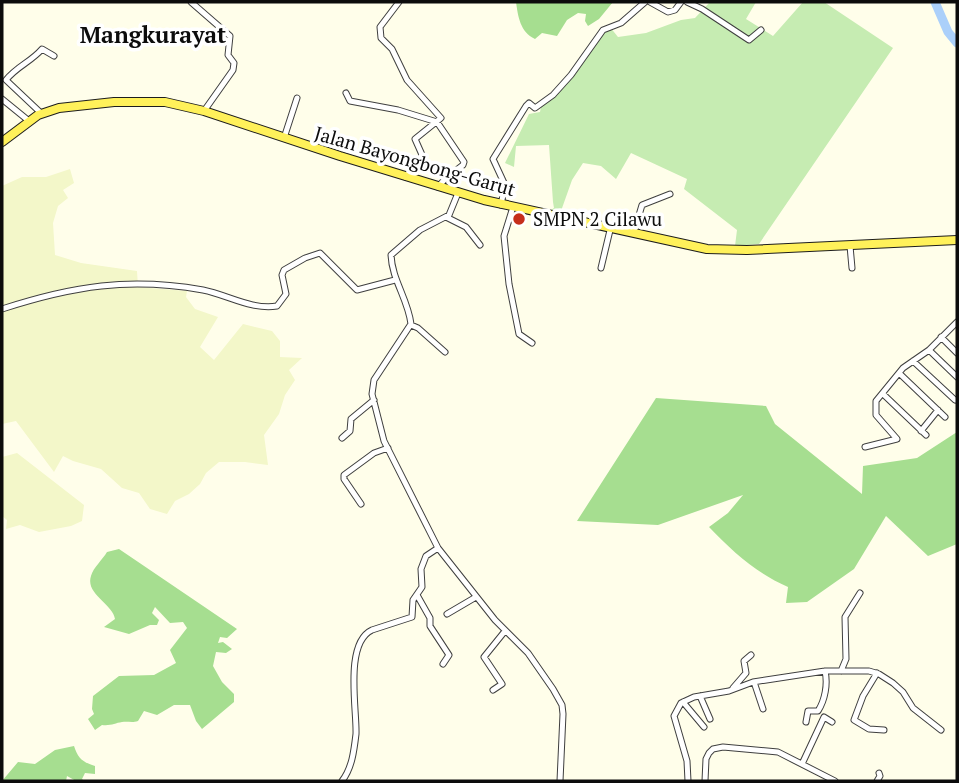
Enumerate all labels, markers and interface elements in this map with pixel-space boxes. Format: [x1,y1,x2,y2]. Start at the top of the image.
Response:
district label: Mangkurayat [80,19,226,50]
street label: Jalan Bayongbong-Garut [312,120,518,201]
place label: SMPN 2 Cilawu [533,206,662,231]
marker: SMPN 2 Cilawu [511,211,527,227]

